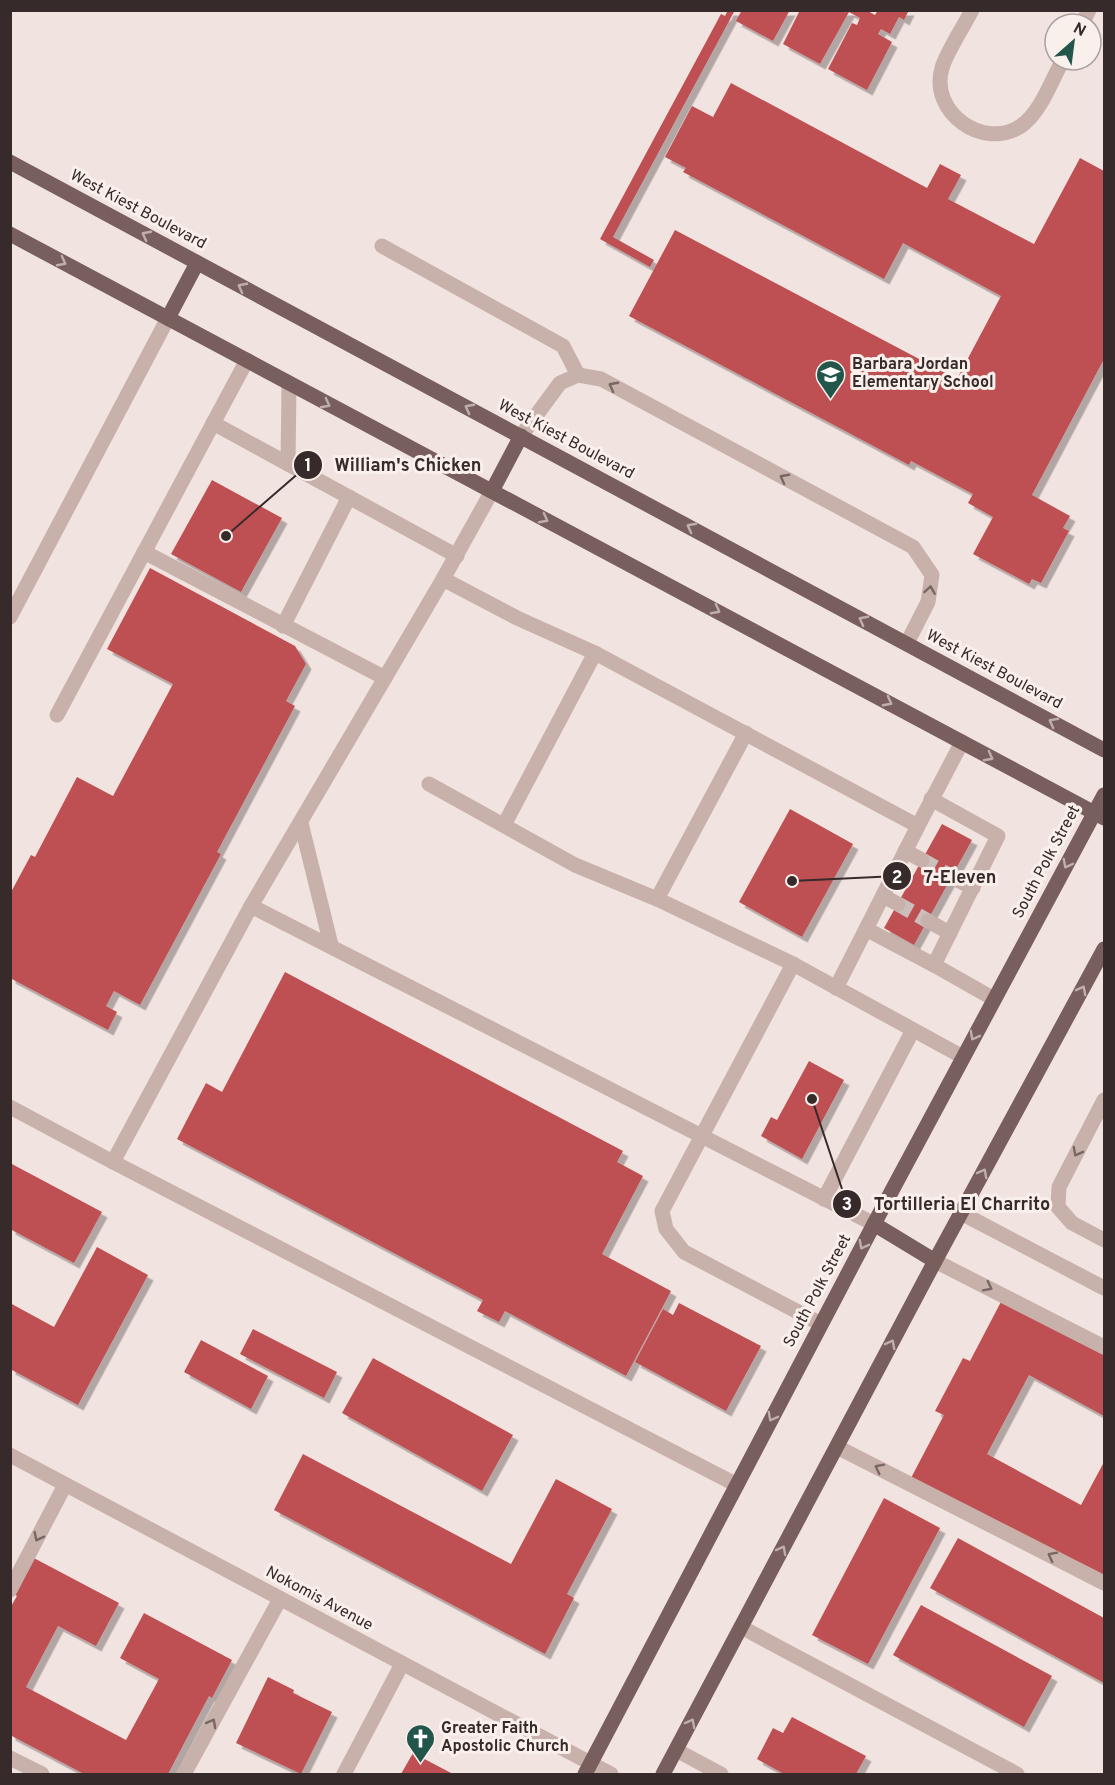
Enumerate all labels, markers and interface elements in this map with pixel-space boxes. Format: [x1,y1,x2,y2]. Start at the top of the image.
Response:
north arrow [1043,12,1103,72]
text: N [1069,19,1089,42]
street label: West Kiest Boulevard [67,166,209,254]
one-way arrow [141,231,152,242]
one-way arrow [56,255,66,266]
one-way arrow [238,283,248,294]
place label: Barbara Jordan Elementary School [852,355,994,393]
school or university icon: Barbara Jordan Elementary School [815,358,847,400]
one-way arrow [608,381,619,393]
street label: West Kiest Boulevard [495,396,637,484]
one-way arrow [320,397,330,408]
one-way arrow [465,404,476,416]
callout: William's Chicken [293,447,494,483]
text: 1 [304,455,312,478]
text: William's Chicken [335,455,481,478]
one-way arrow [780,474,791,485]
one-way arrow [538,512,548,523]
one-way arrow [687,523,697,534]
one-way arrow [923,585,935,595]
one-way arrow [710,603,720,614]
one-way arrow [858,616,869,627]
street label: West Kiest Boulevard [923,626,1065,714]
one-way arrow [882,695,892,706]
one-way arrow [1049,718,1059,729]
one-way arrow [983,750,994,761]
street label: South Polk Street [1009,802,1085,922]
callout: 7-Eleven [882,858,1008,894]
one-way arrow [1063,858,1074,868]
text: 2 [891,867,903,890]
text: 7-Eleven [924,867,996,890]
one-way arrow [1075,986,1086,997]
one-way arrow [970,1030,981,1040]
one-way arrow [1073,1146,1084,1156]
one-way arrow [976,1168,987,1179]
callout: Tortilleria El Charrito [832,1186,1063,1222]
text: 3 [842,1194,852,1217]
text: Tortilleria El Charrito [874,1194,1050,1217]
street label: South Polk Street [780,1231,856,1351]
one-way arrow [859,1239,870,1249]
one-way arrow [981,1280,992,1292]
one-way arrow [884,1340,895,1350]
one-way arrow [768,1411,779,1422]
one-way arrow [874,1463,885,1475]
one-way arrow [34,1531,45,1541]
one-way arrow [775,1546,786,1557]
one-way arrow [1048,1552,1059,1563]
street label: Nokomis Avenue [262,1562,376,1636]
one-way arrow [205,1719,216,1729]
place label: Greater Faith Apostolic Church [441,1719,569,1757]
one-way arrow [684,1719,695,1729]
church icon: Greater Faith Apostolic Church [404,1722,436,1764]

